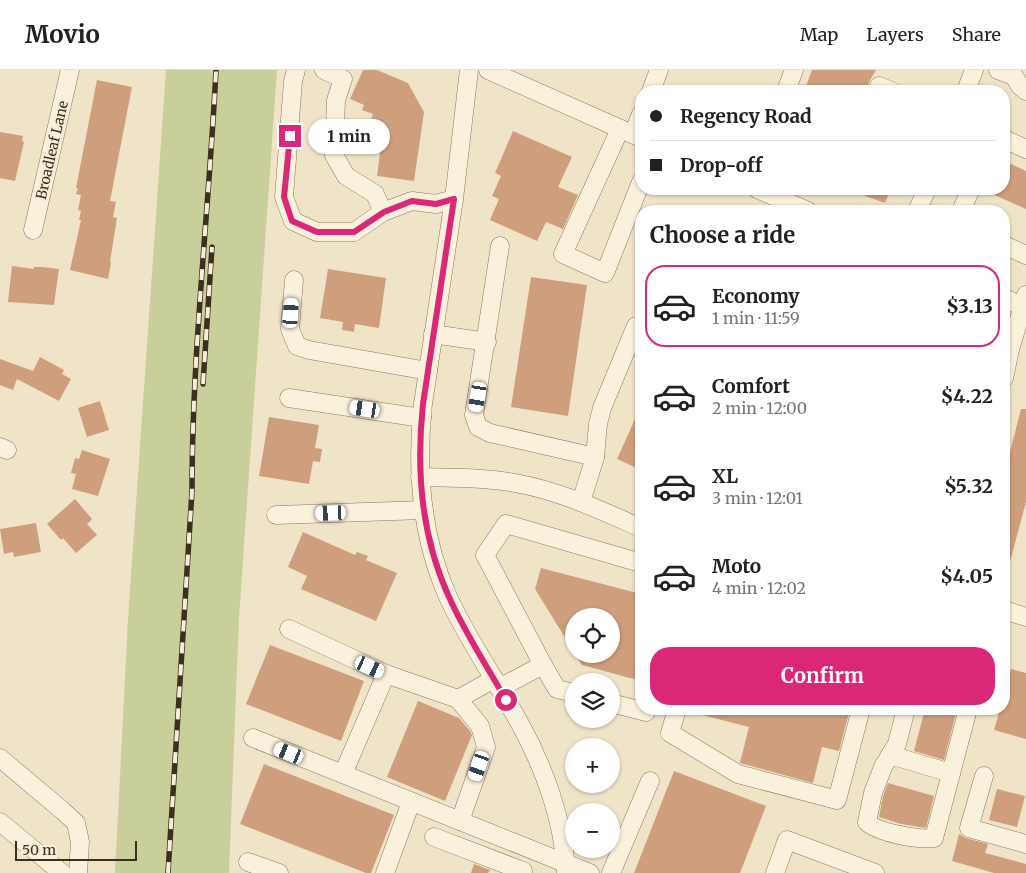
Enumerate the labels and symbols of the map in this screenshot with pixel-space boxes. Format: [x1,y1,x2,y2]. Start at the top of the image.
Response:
street label: Broadleaf Lane [32,99,72,201]
callout: 1 min [308,118,390,154]
route end [279,125,301,147]
car [282,298,299,328]
car [468,381,487,413]
car [349,399,380,419]
car [315,505,346,521]
car [353,654,386,680]
route start [495,689,517,711]
car [272,740,305,766]
car [467,749,490,783]
scale bar [15,838,138,861]

